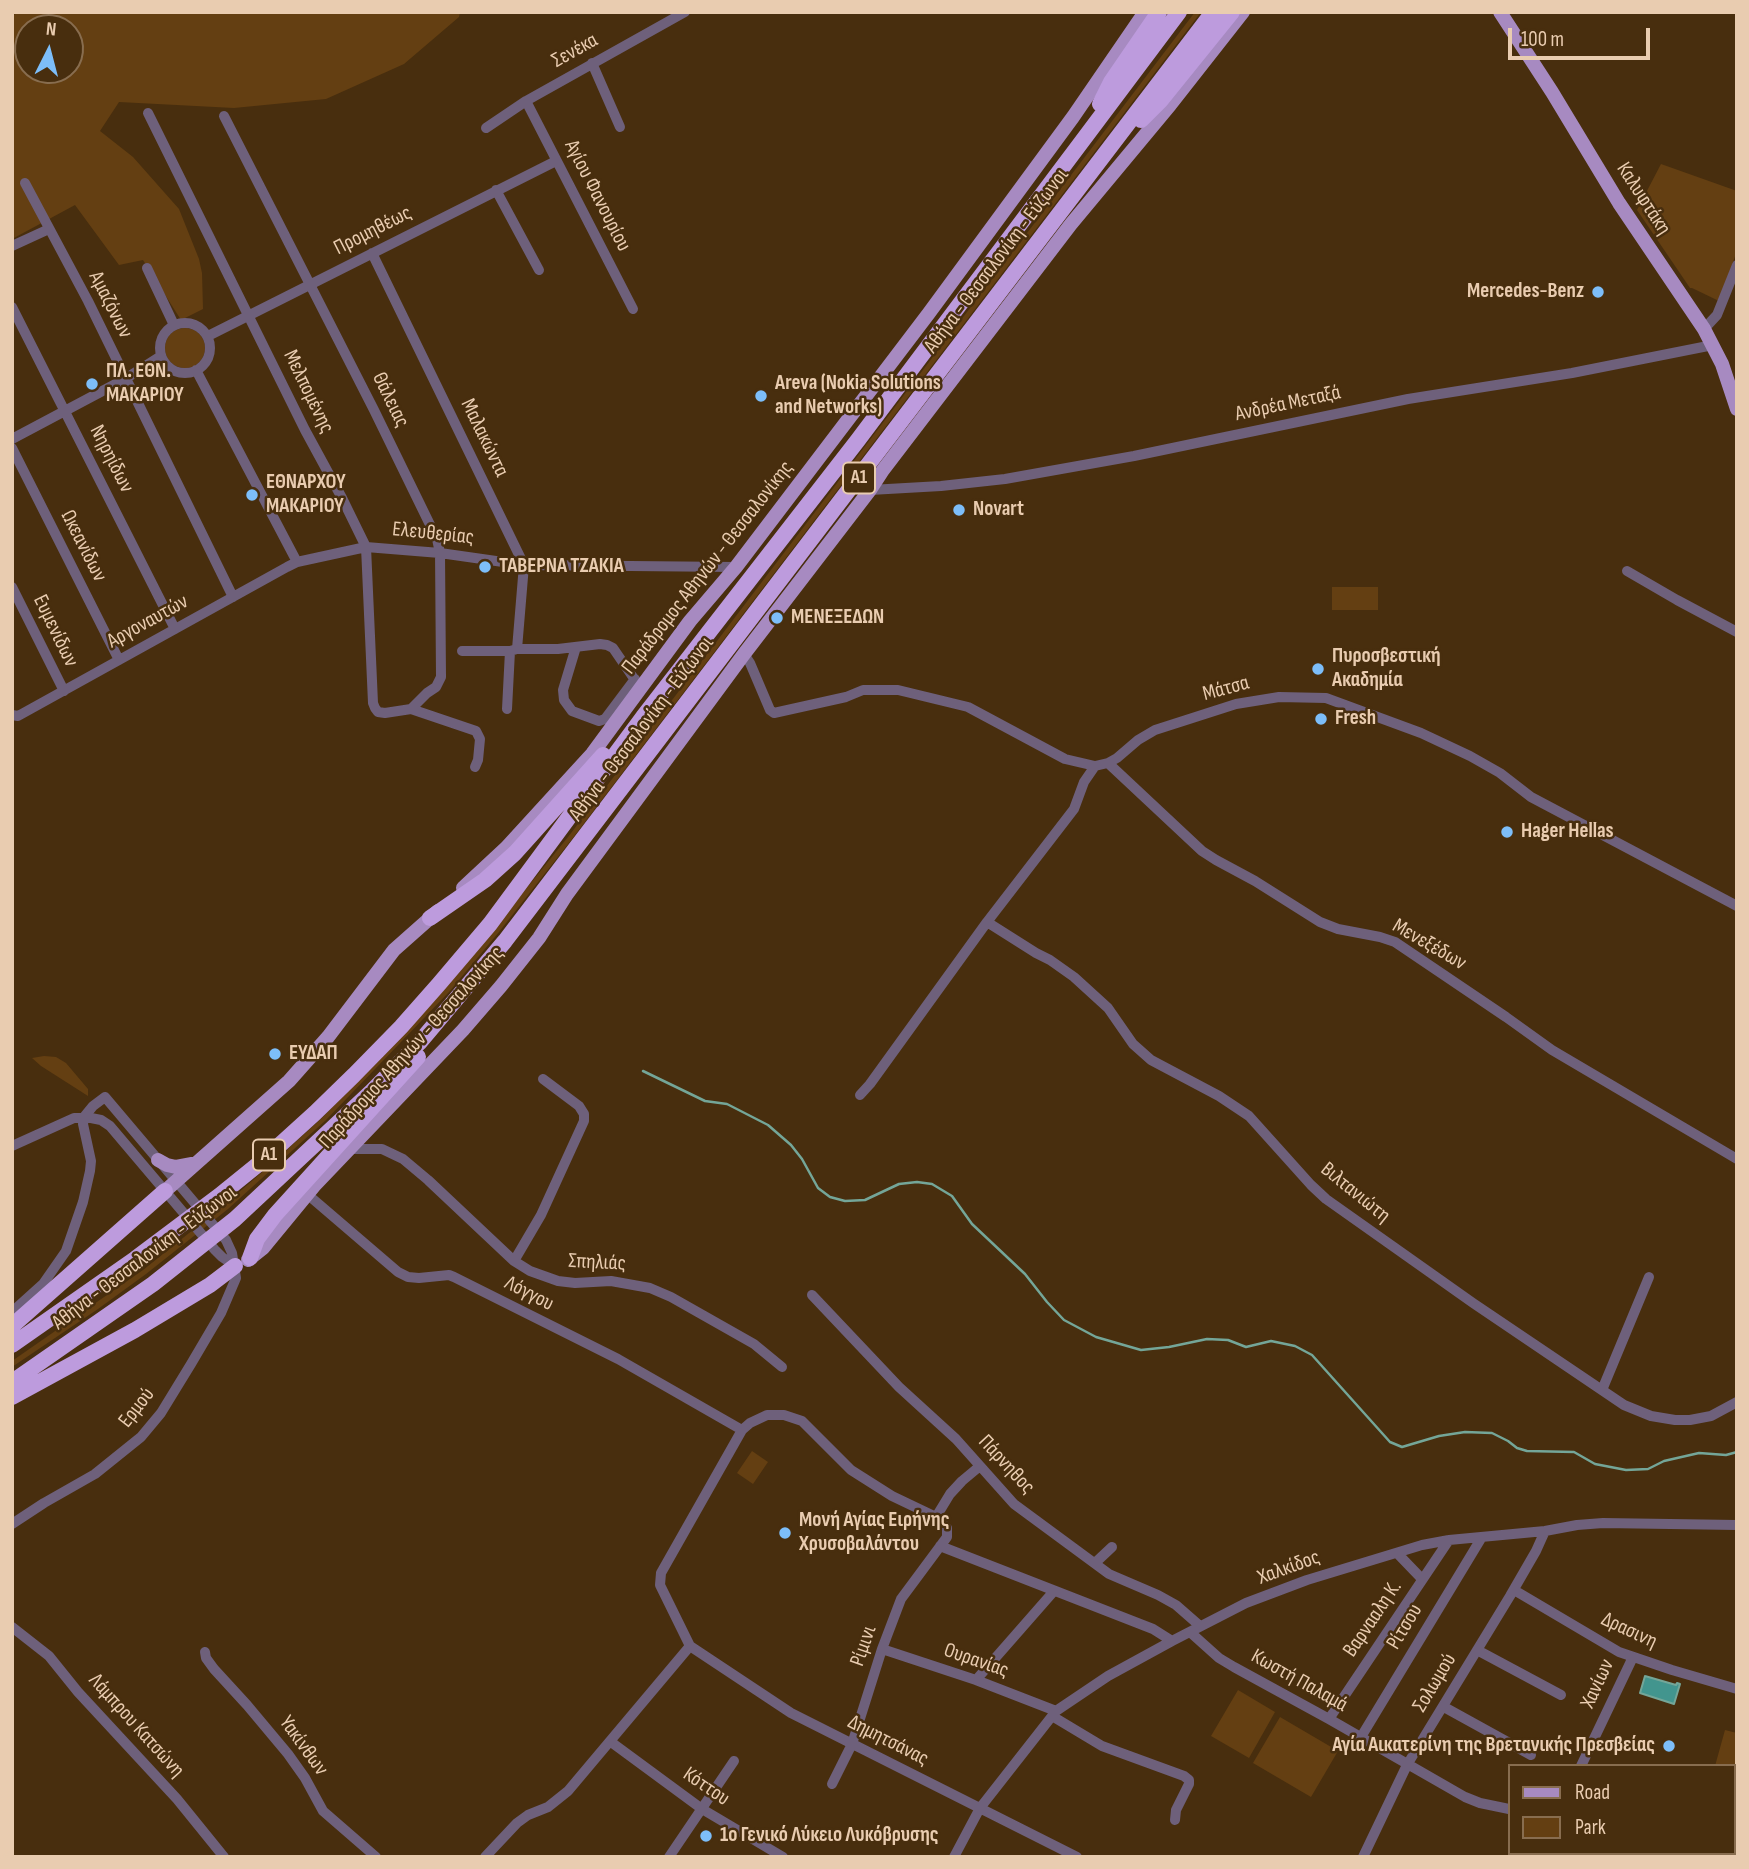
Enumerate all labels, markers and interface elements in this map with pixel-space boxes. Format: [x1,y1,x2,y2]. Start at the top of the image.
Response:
north arrow [14,14,84,84]
scale bar [1511,14,1653,58]
text: N [45,18,57,42]
text: 100 m [1521,27,1564,52]
street label: Σενέκα [548,28,602,74]
street label: Αγίου Φανουρίου [558,136,636,256]
street label: Καλυφτάκη [1610,158,1676,240]
street label: Αθήνα - Θεσσαλονίκη - Εύζωνοι [919,164,1075,358]
street label: Προμηθέως [330,201,416,261]
street label: Αμαζόνων [83,267,137,343]
place label: Mercedes-Benz [1467,279,1584,305]
marker: Mercedes-Benz [1590,284,1606,300]
street label: Μελπομένης [277,346,339,438]
place label: ΠΛ. ΕΘΝ. ΜΑΚΑΡΙΟΥ [106,359,184,409]
street label: Θάλειας [366,368,414,432]
place label: Areva (Nokia Solutions and Networks) [775,371,941,421]
marker: ΠΛ. ΕΘΝ. ΜΑΚΑΡΙΟΥ [84,376,100,392]
street label: Ανδρέα Μεταξά [1233,381,1343,427]
marker: Areva (Nokia Solutions and Networks) [753,388,769,404]
street label: Μαλακώντα [454,395,514,481]
street label: Νηρηίδων [83,421,139,497]
street label: Παράδρομος Αθηνών - Θεσσαλονίκης [617,456,799,680]
road number: Α1 [843,463,875,494]
place label: ΕΘΝΑΡΧΟΥ ΜΑΚΑΡΙΟΥ [266,470,346,520]
marker: ΕΘΝΑΡΧΟΥ ΜΑΚΑΡΙΟΥ [244,487,260,503]
place label: Novart [973,497,1024,523]
marker: Novart [951,502,967,518]
street label: Ωκεανίδων [54,506,112,586]
street label: Ελευθερίας [391,517,475,551]
place label: ΤΑΒΕΡΝΑ ΤΖΑΚΙΑ [499,554,624,580]
marker: ΤΑΒΕΡΝΑ ΤΖΑΚΙΑ [477,559,493,575]
street label: Αργοναυτών [103,590,193,654]
street label: Ευμενίδων [27,591,83,671]
place label: ΜΕΝΕΞΕΔΩΝ [791,605,884,631]
marker: ΜΕΝΕΞΕΔΩΝ [769,610,785,626]
street label: Αθήνα - Θεσσαλονίκη - Εύζωνοι [564,632,720,826]
place label: Πυροσβεστική Ακαδημία [1332,644,1441,694]
marker: Πυροσβεστική Ακαδημία [1310,661,1326,677]
street label: Μάτσα [1200,671,1252,707]
place label: Fresh [1335,706,1376,732]
marker: Fresh [1313,711,1329,727]
place label: Hager Hellas [1521,819,1614,845]
marker: Hager Hellas [1499,824,1515,840]
street label: Μενεξέδων [1388,914,1470,976]
street label: Παράδρομος Αθηνών - Θεσσαλονίκης [314,941,510,1155]
place label: ΕΥΔΑΠ [289,1041,338,1067]
marker: ΕΥΔΑΠ [267,1046,283,1062]
road number: Α1 [253,1140,285,1170]
street label: Βιλτανιώτη [1315,1157,1395,1229]
street label: Αθήνα - Θεσσαλονίκη - Εύζωνοι [48,1180,242,1336]
street label: Σπηλιάς [568,1249,626,1277]
street label: Λόγγου [500,1271,558,1317]
street label: Ερμού [114,1383,160,1433]
street label: Πάρνηθος [972,1430,1040,1500]
place label: Μονή Αγίας Ειρήνης Χρυσοβαλάντου [799,1508,949,1558]
marker: Μονή Αγίας Ειρήνης Χρυσοβαλάντου [777,1525,793,1541]
street label: Χαλκίδος [1255,1545,1323,1591]
street label: Βαρνααλη Κ. [1338,1576,1408,1662]
street label: Ρίτσου [1382,1600,1428,1654]
street label: Δρασινη [1597,1607,1661,1655]
street label: Ρίμινι [845,1622,883,1670]
street label: Ουρανίας [940,1638,1012,1684]
street label: Κωστή Παλαμά [1246,1644,1352,1718]
street label: Σολωμού [1408,1649,1462,1717]
street label: Χανίων [1576,1655,1620,1713]
street label: Λάμπρου Κατσώνη [83,1669,189,1783]
street label: Δημητσάνας [843,1710,933,1772]
street label: Υακίνθων [273,1711,333,1781]
place label: Αγία Αικατερίνη της Βρετανικής Πρεσβείας [1332,1733,1655,1759]
marker: Αγία Αικατερίνη της Βρετανικής Πρεσβείας [1661,1738,1677,1754]
street label: Κόττου [678,1762,734,1812]
legend [1508,1764,1735,1855]
text: Road [1575,1780,1610,1805]
text: Park [1575,1815,1606,1840]
place label: 1ο Γενικό Λύκειο Λυκόβρυσης [720,1823,939,1849]
marker: 1ο Γενικό Λύκειο Λυκόβρυσης [698,1828,714,1844]

